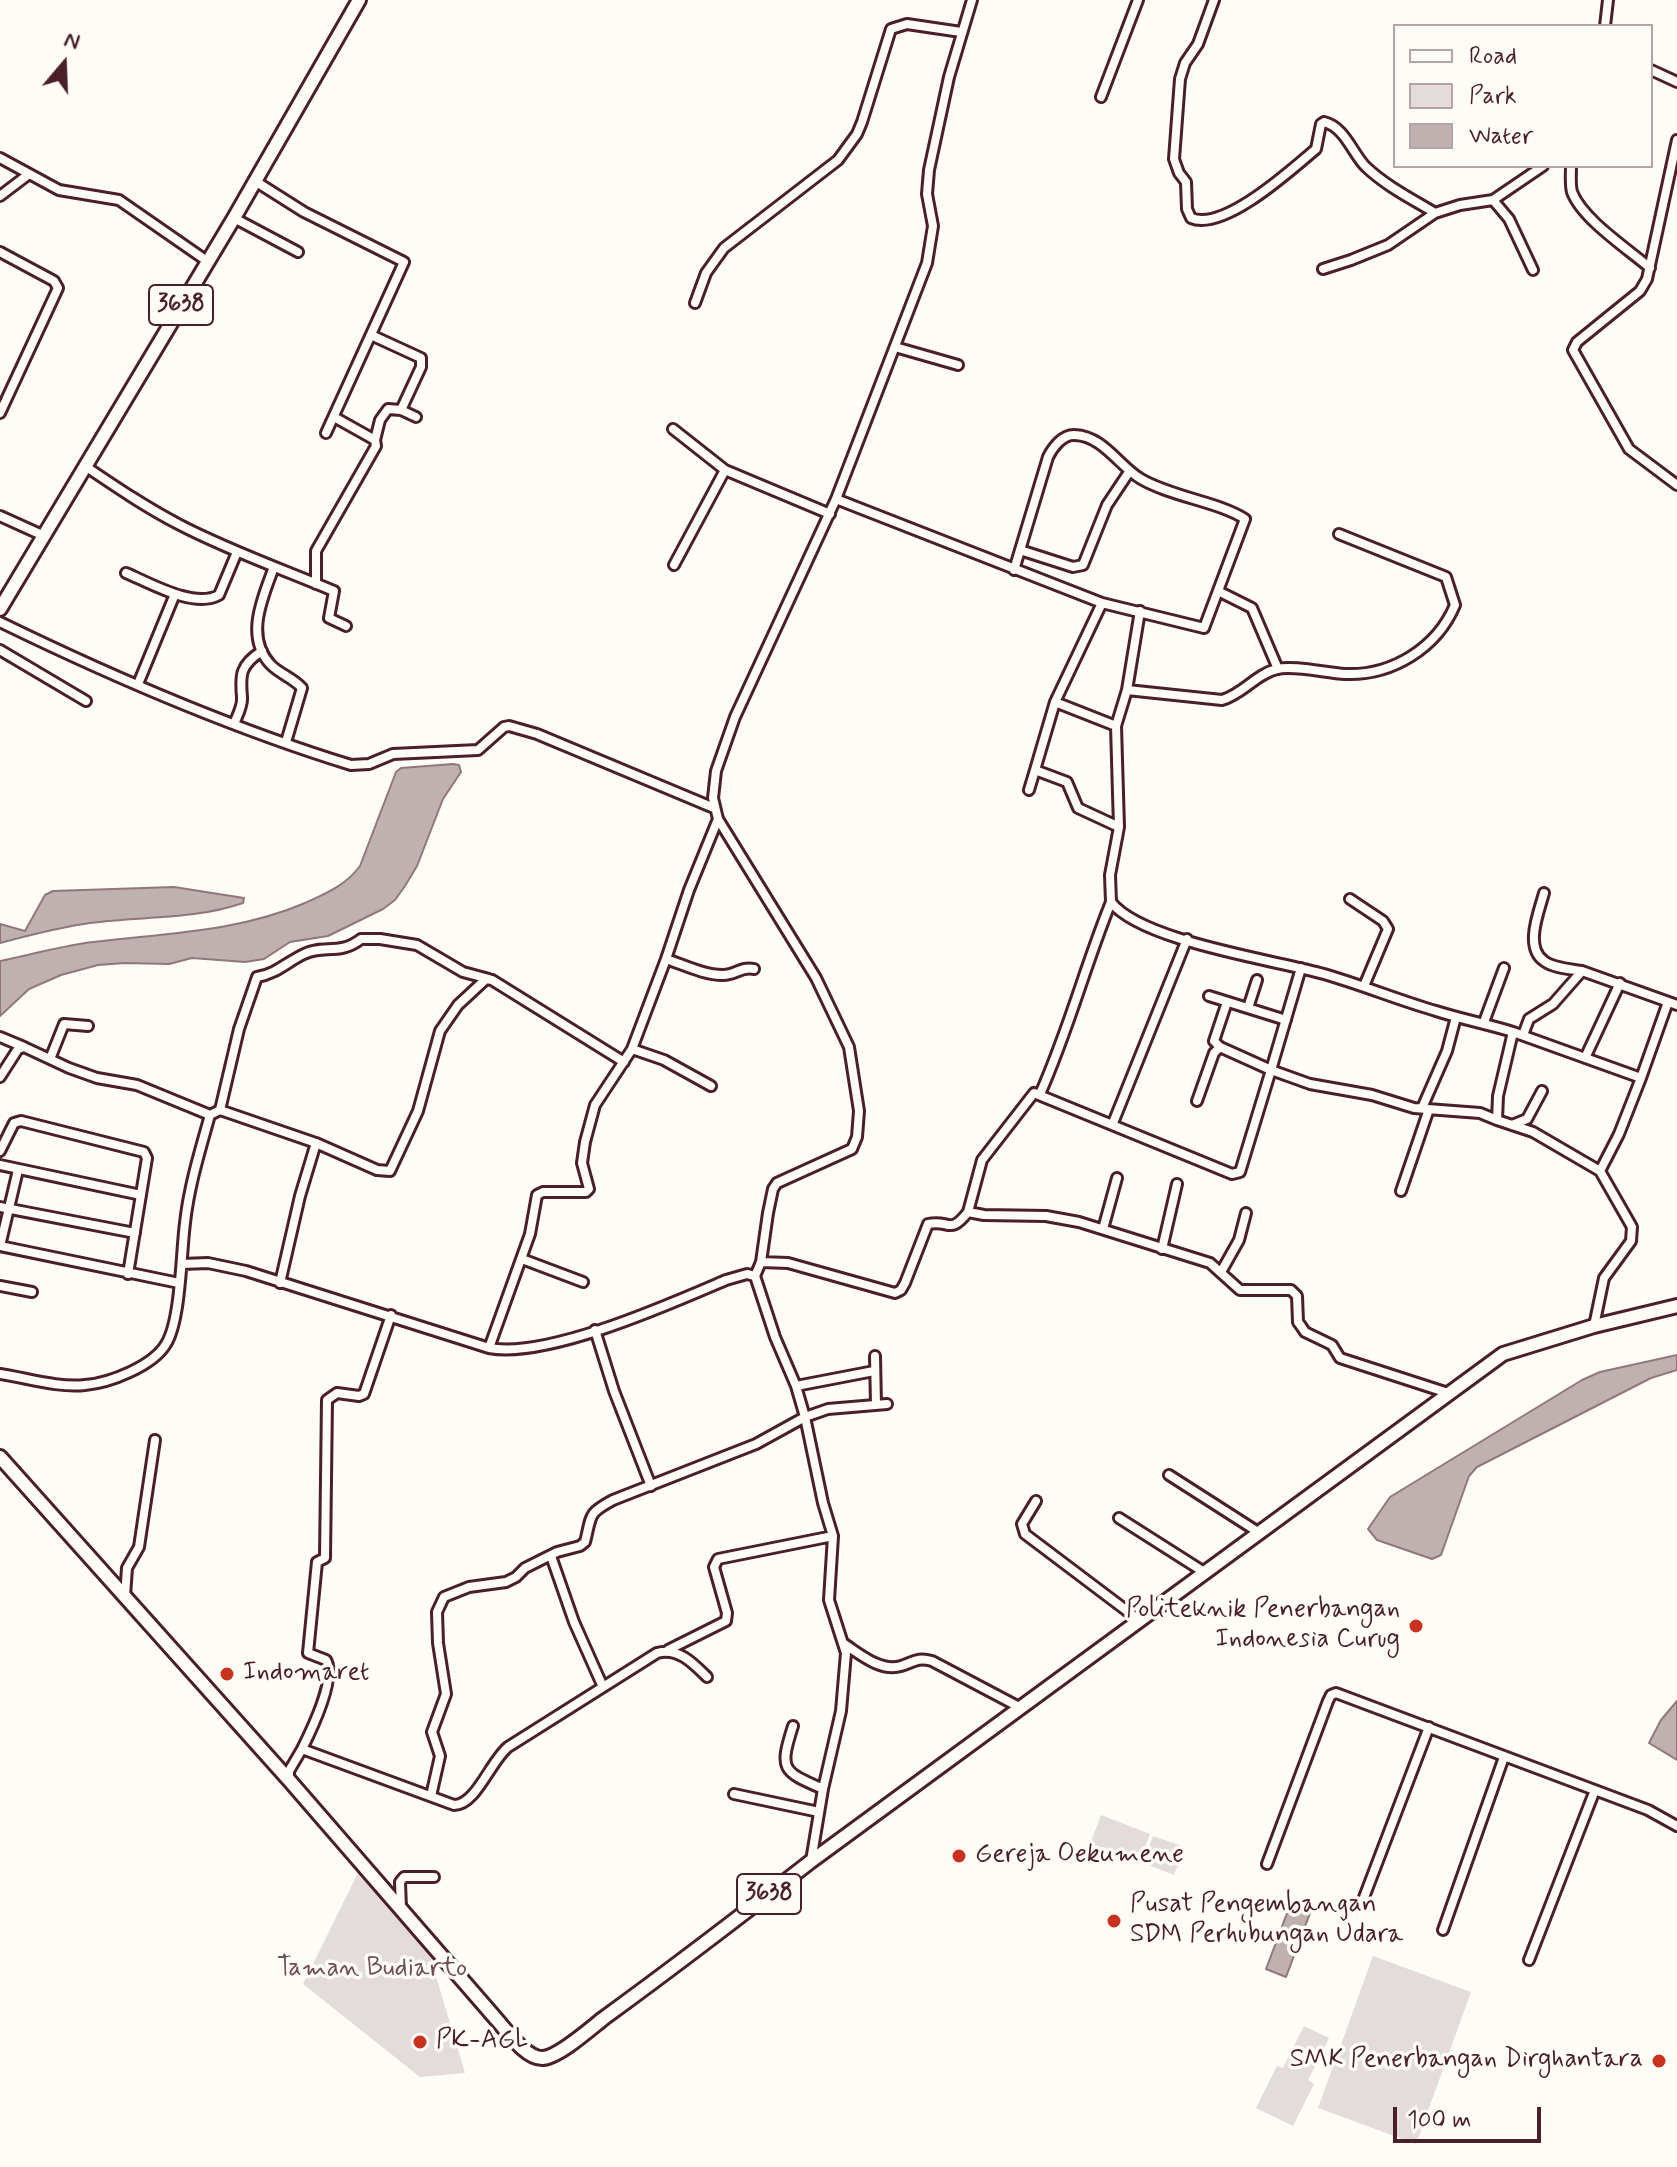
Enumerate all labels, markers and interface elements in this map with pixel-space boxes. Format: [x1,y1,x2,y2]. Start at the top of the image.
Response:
north arrow [24,24,104,104]
legend [1393,24,1653,168]
text: N [60,26,83,57]
text: Road [1469,41,1517,72]
text: Park [1469,81,1517,112]
text: Water [1469,121,1533,152]
road number: 3638 [149,285,213,325]
place label: Politeknik Penerbangan Indonesia Curug [1126,1595,1400,1656]
marker: Politeknik Penerbangan Indonesia Curug [1407,1617,1425,1635]
place label: Indomaret [243,1658,369,1690]
marker: Indomaret [218,1665,236,1683]
place label: Gereja Oekumene [975,1840,1184,1872]
marker: Gereja Oekumene [950,1847,968,1865]
road number: 3638 [737,1874,801,1914]
place label: Pusat Pengembangan SDM Perhubungan Udara [1130,1890,1403,1952]
marker: Pusat Pengembangan SDM Perhubungan Udara [1105,1912,1123,1930]
park label: Taman Budiarto [277,1954,467,1986]
place label: PK-AGL [436,2026,528,2058]
marker: PK-AGL [411,2033,429,2051]
place label: SMK Penerbangan Dirghantara [1290,2045,1643,2077]
marker: SMK Penerbangan Dirghantara [1650,2052,1668,2070]
scale bar [1397,2091,1545,2141]
text: 100 m [1407,2105,1471,2136]

